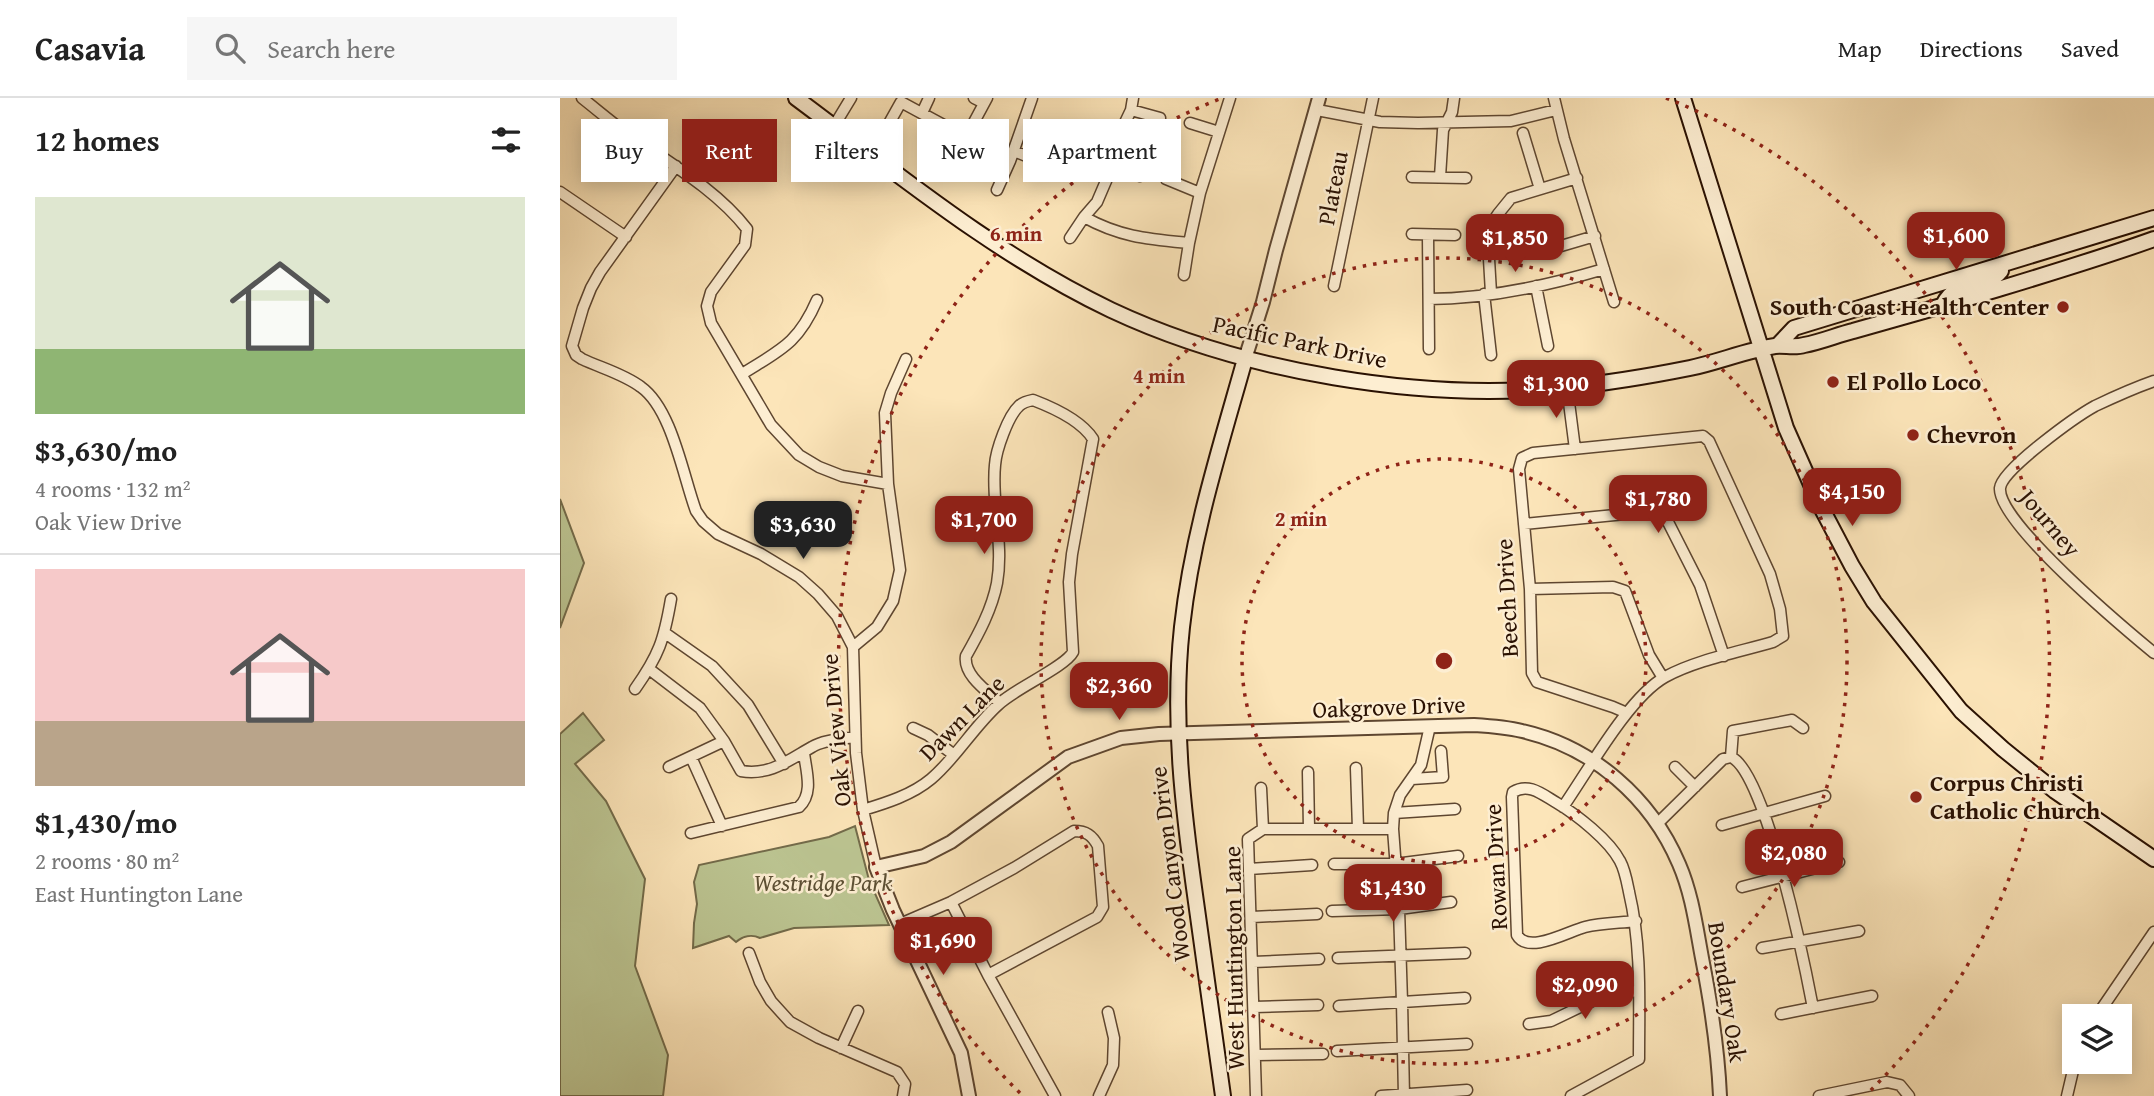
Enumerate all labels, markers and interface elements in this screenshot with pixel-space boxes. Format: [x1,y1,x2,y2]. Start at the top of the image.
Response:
search box [187,17,677,80]
text: Casavia [35,24,145,72]
icon: search [211,29,249,67]
text: Search here [267,29,396,68]
text: Map [1838,31,1882,66]
text: Directions [1920,31,2023,66]
text: Saved [2061,31,2119,66]
text: 12 homes [35,118,160,162]
chip: Buy [581,119,668,182]
chip: Rent [682,119,777,182]
chip: Filters [791,119,903,182]
chip: New [917,119,1009,182]
chip: Apartment [1023,119,1181,182]
icon: filters [487,121,525,159]
street label: Plateau [1308,148,1357,228]
pin: $1,600 [1899,212,2013,272]
pin: $1,850 [1458,214,1572,274]
text: 6 min [990,218,1043,249]
text: $1,600 [1923,218,1989,251]
text: $1,850 [1482,220,1548,253]
icon: home [217,243,343,369]
place label: South Coast Health Center [1770,289,2049,324]
marker: South Coast Health Center [2055,299,2071,315]
street label: Pacific Park Drive [1210,306,1391,377]
text: 4 min [1133,360,1186,391]
pin: $1,300 [1499,360,1613,420]
place label: El Pollo Loco [1847,364,1982,399]
text: $1,300 [1523,366,1589,399]
marker: El Pollo Loco [1825,374,1841,390]
place label: Chevron [1927,417,2016,452]
marker: Chevron [1905,427,1921,443]
text: $3,630/mo [35,428,177,472]
pin: $4,150 [1795,468,1909,528]
text: 4 rooms · 132 m² [35,472,190,505]
text: $4,150 [1819,474,1885,507]
pin: $1,780 [1601,476,1715,535]
street label: Journey [2010,479,2089,564]
text: $1,780 [1625,481,1691,514]
pin: $1,700 [927,496,1041,556]
pin: $3,630 [746,502,860,561]
text: $1,700 [951,502,1017,535]
text: 2 min [1275,503,1328,534]
text: Oak View Drive [35,505,182,538]
text: $3,630 [770,507,836,540]
street label: Beech Drive [1486,538,1527,658]
icon: home [217,615,343,741]
centre of rings [1432,649,1456,673]
street label: Oak View Drive [811,652,860,808]
pin: $2,360 [1062,662,1176,722]
street label: Dawn Lane [911,667,1013,769]
text: $2,360 [1086,668,1152,701]
street label: Oakgrove Drive [1312,686,1466,727]
street label: Wood Canyon Drive [1140,765,1199,964]
place label: Corpus Christi Catholic Church [1930,765,2100,828]
marker: Corpus Christi Catholic Church [1908,789,1924,805]
text: $1,430/mo [35,800,177,844]
street label: Rowan Drive [1475,803,1516,931]
pin: $2,080 [1737,830,1851,889]
text: $2,080 [1761,835,1827,868]
text: 2 rooms · 80 m² [35,844,179,877]
street label: West Huntington Lane [1214,846,1253,1070]
pin: $1,430 [1336,864,1450,924]
park label: Westridge Park [754,865,892,900]
text: $1,430 [1360,870,1426,903]
text: East Huntington Lane [35,877,243,910]
pin: $1,690 [886,918,1000,977]
street label: Boundary Oak [1699,919,1756,1065]
text: $1,690 [910,923,976,956]
pin: $2,090 [1528,962,1642,1021]
text: $2,090 [1552,967,1618,1000]
map controls [2062,1004,2132,1074]
button: layers [2062,1004,2132,1074]

